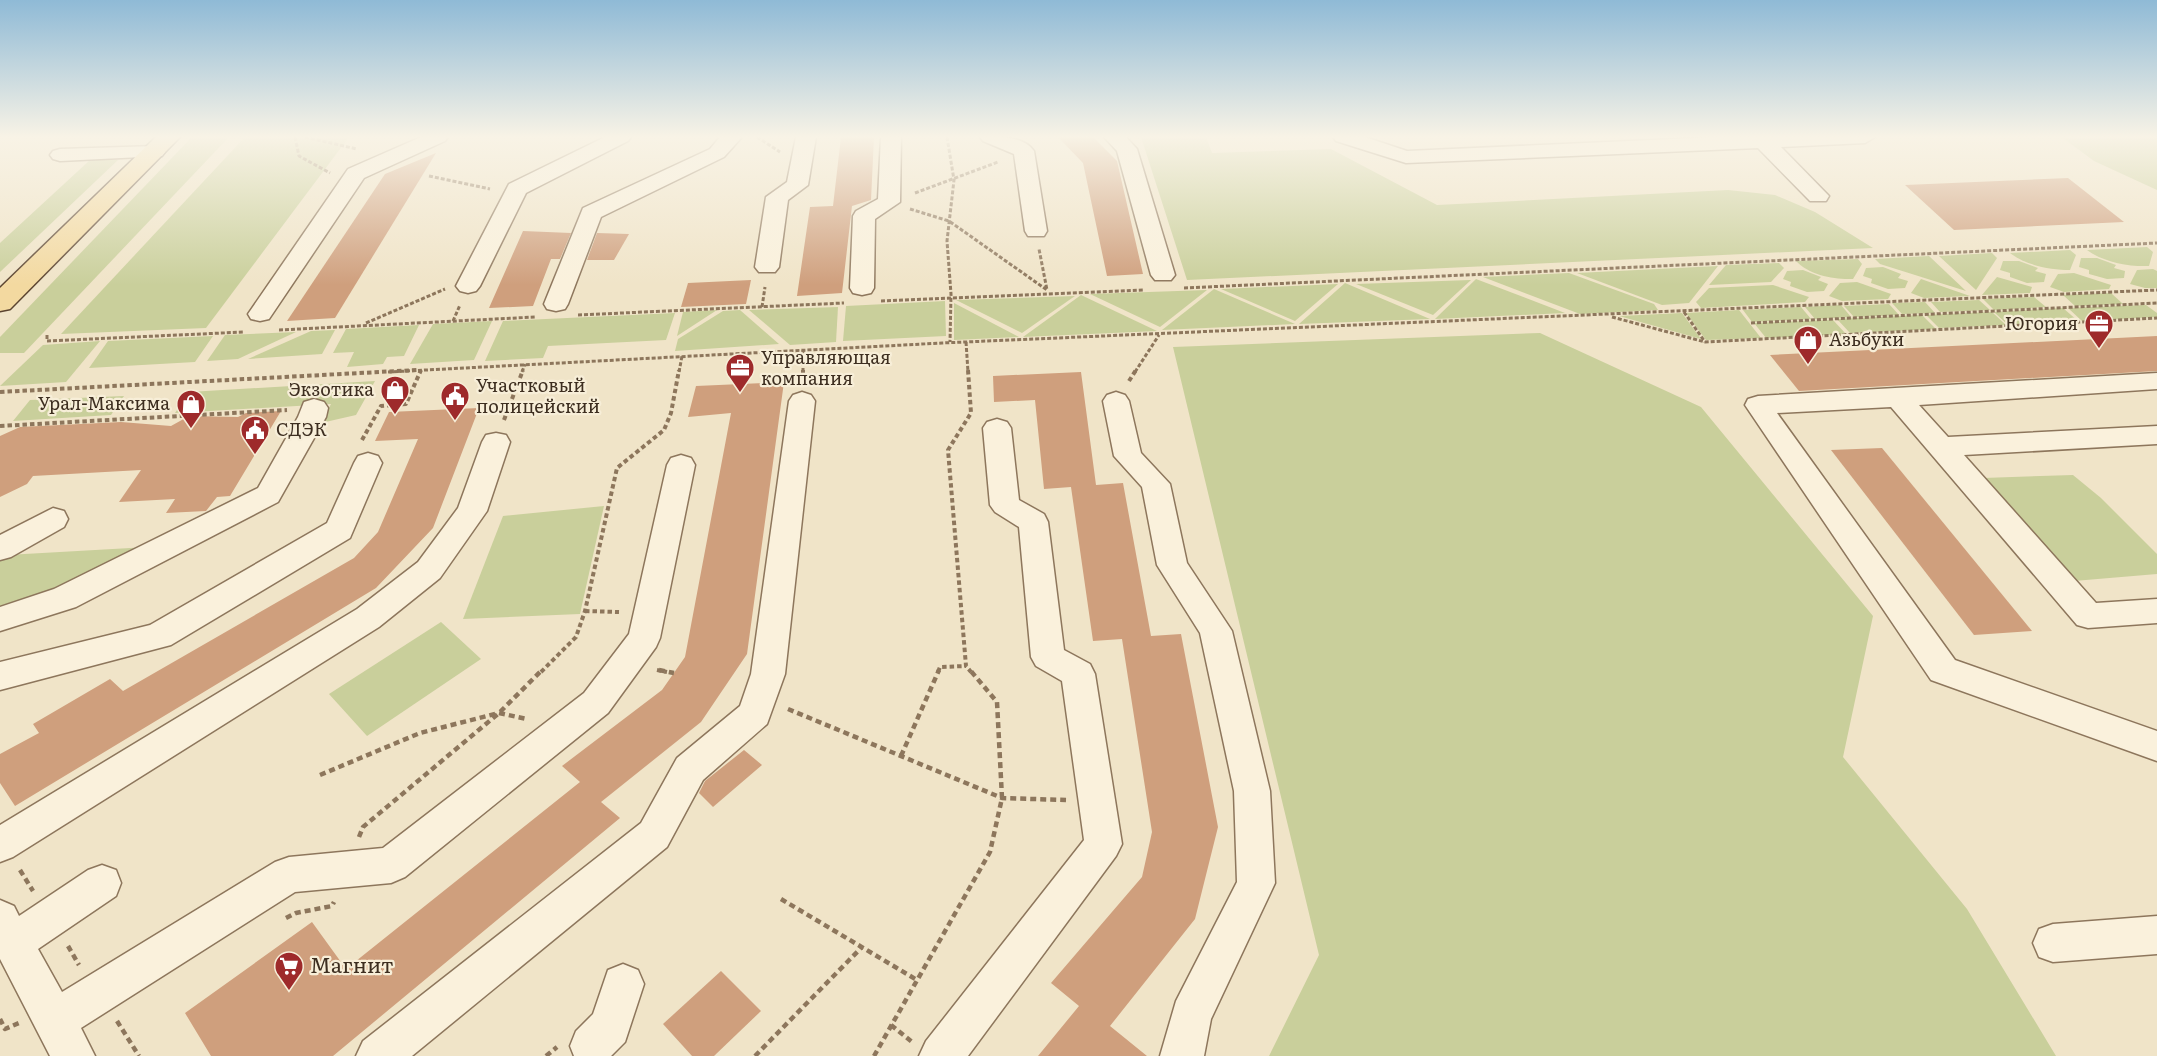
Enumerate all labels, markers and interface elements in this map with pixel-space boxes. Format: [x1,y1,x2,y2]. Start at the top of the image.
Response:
office icon: Югория [2083,308,2115,350]
place label: Югория [2005,309,2078,336]
shop icon: Азьбуки [1792,324,1824,366]
place label: Азьбуки [1829,325,1904,352]
place label: Управляющая компания [761,343,891,391]
office icon: Управляющая компания [724,352,756,394]
place label: Участковый полицейский [476,371,600,419]
shop icon: Экзотика [379,374,411,416]
place label: Экзотика [289,375,374,402]
public building icon: Участковый полицейский [439,380,471,422]
shop icon: Урал-Максима [175,388,207,430]
place label: Урал-Максима [38,389,170,416]
public building icon: СДЭК [239,414,271,456]
place label: СДЭК [276,415,327,442]
place label: Магнит [310,948,394,979]
supermarket icon: Магнит [273,950,305,992]

